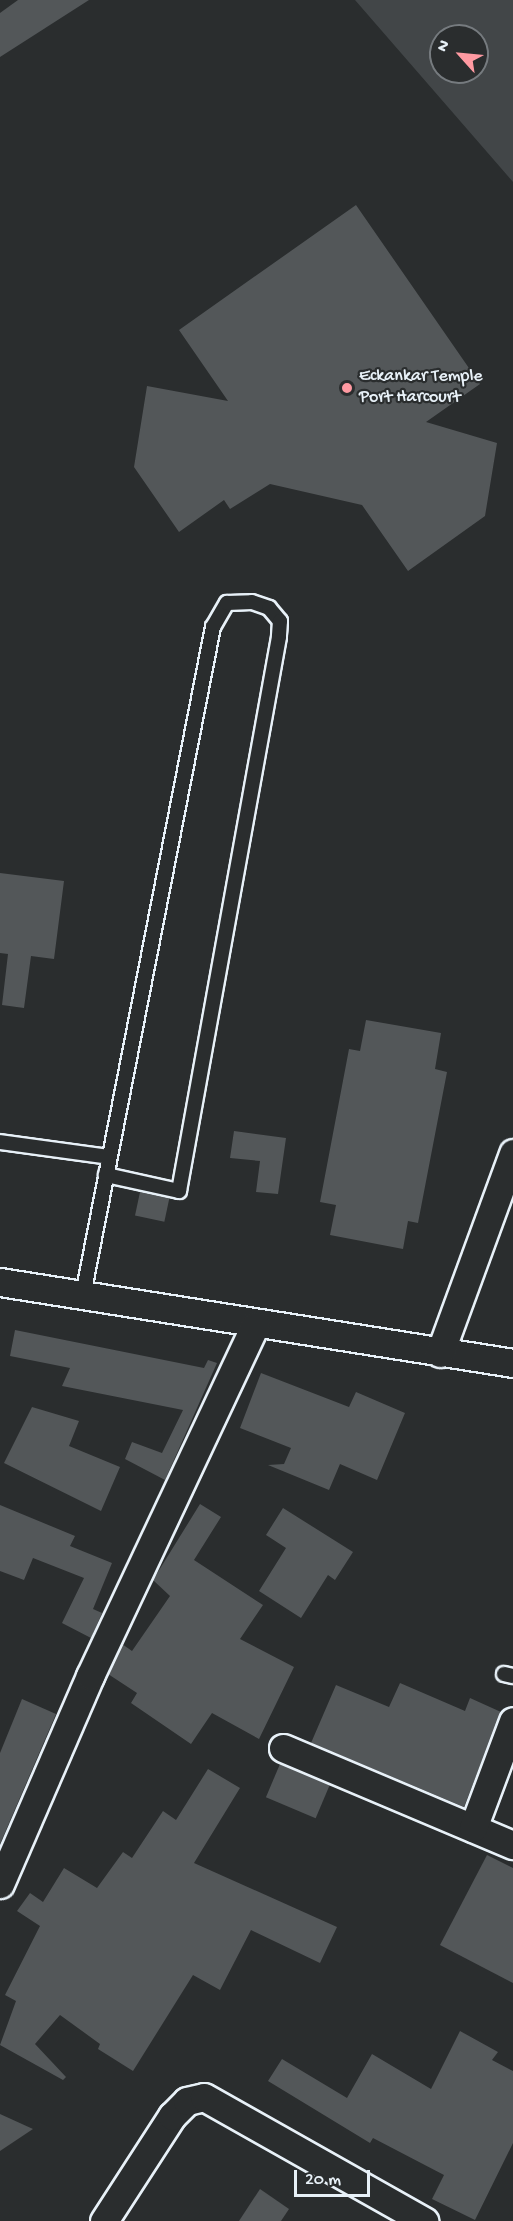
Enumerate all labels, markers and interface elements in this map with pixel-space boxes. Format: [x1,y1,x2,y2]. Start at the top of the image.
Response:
north arrow [429,24,489,84]
text: N [433,38,455,55]
place label: Eckankar Temple Port Harcourt [359,367,483,410]
marker: Eckankar Temple Port Harcourt [340,381,354,395]
scale bar [297,2158,374,2196]
text: 20 m [305,2170,341,2191]

